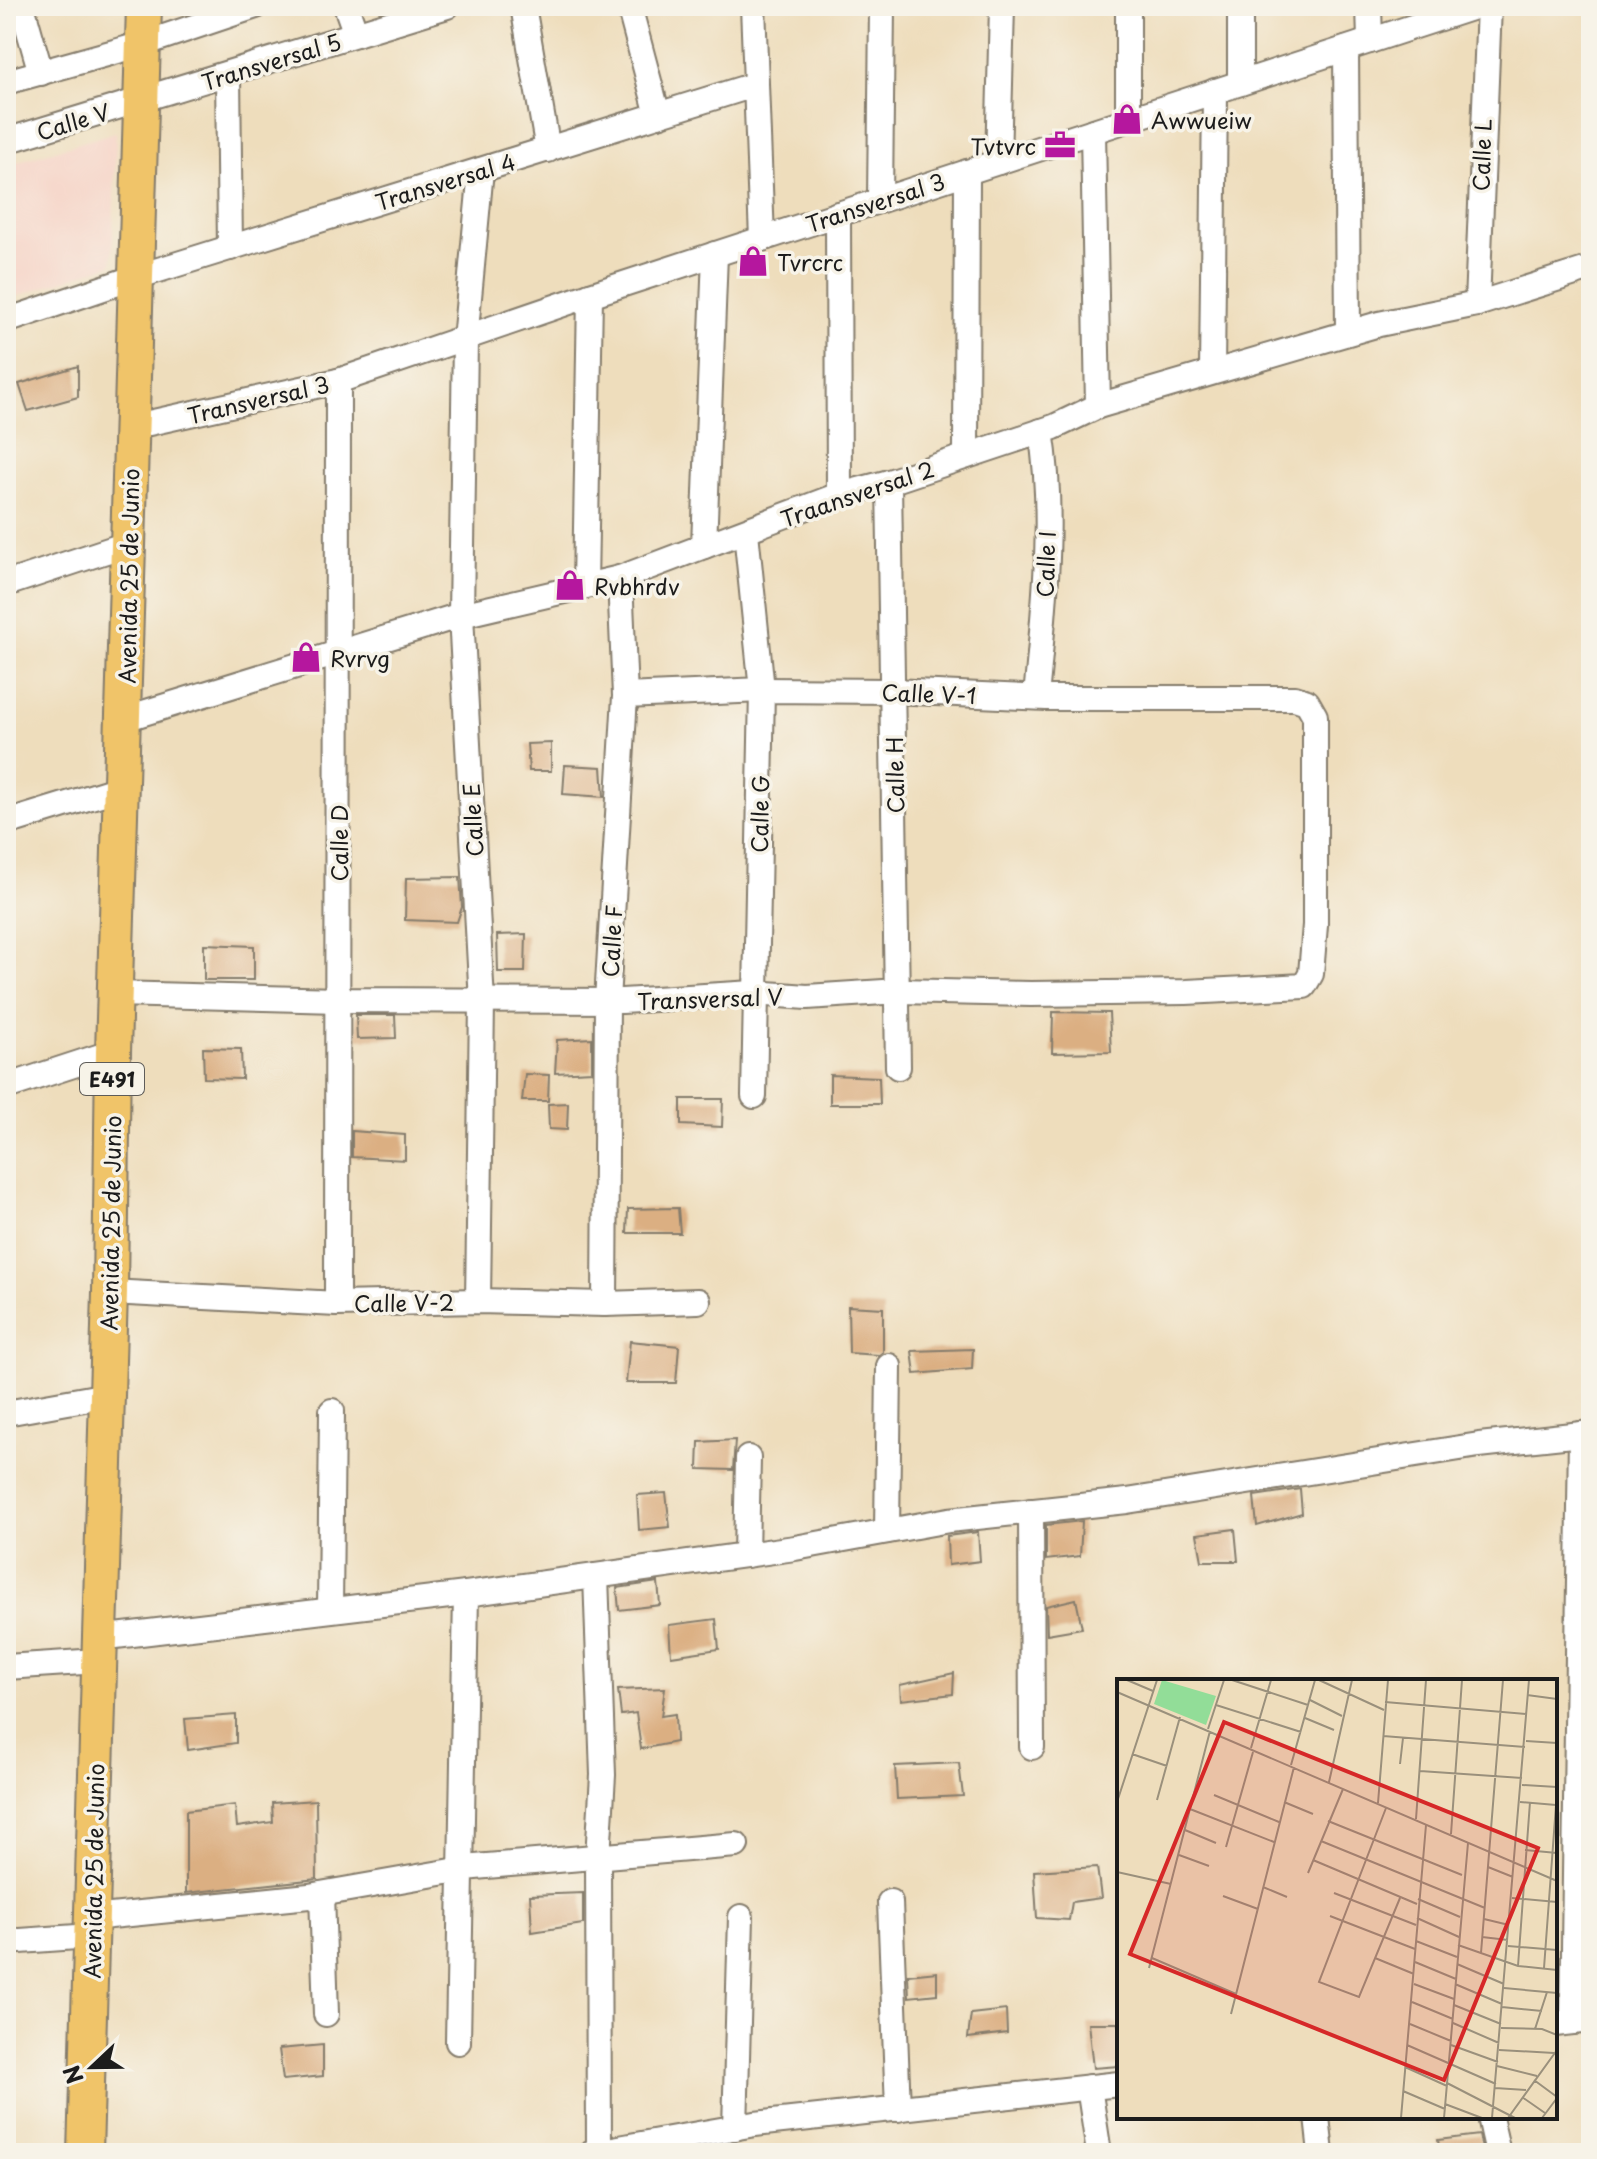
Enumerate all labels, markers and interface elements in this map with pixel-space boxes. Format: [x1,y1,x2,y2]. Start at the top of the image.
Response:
street label: Transversal 5 [197,24,345,98]
street label: Calle V [32,94,114,148]
shop icon: Awwueiw [1110,102,1144,136]
place label: Awwueiw [1151,103,1252,136]
street label: Calle L [1463,118,1499,192]
office icon: Tvtvrc [1043,128,1077,162]
place label: Tvtvrc [971,129,1036,162]
street label: Transversal 4 [371,144,519,218]
street label: Transversal 3 [801,164,949,240]
shop icon: Tvrcrc [736,244,770,278]
place label: Tvrcrc [777,245,843,278]
street label: Transversal 3 [184,367,332,431]
street label: Traansversal 2 [776,451,938,535]
street label: Avenida 25 de Junio [110,468,146,684]
street label: Calle I [1027,530,1063,598]
shop icon: Rvbhrdv [553,568,587,602]
place label: Rvbhrdv [594,569,680,602]
shop icon: Rvrvg [289,640,323,674]
place label: Rvrvg [330,641,390,674]
street label: Calle V-1 [881,675,977,711]
street label: Calle H [877,736,911,814]
street label: Calle G [742,775,776,853]
street label: Calle E [454,782,490,858]
street label: Calle D [322,804,355,882]
street label: Calle F [593,904,629,978]
street label: Transversal V [637,979,783,1017]
road number: E491 [80,1063,144,1095]
street label: Avenida 25 de Junio [92,1115,128,1331]
street label: Calle V-2 [354,1285,454,1319]
inset map [1117,1679,1557,2119]
street label: Avenida 25 de Junio [75,1763,111,1979]
north arrow [52,2027,132,2107]
text: N [54,2061,91,2089]

